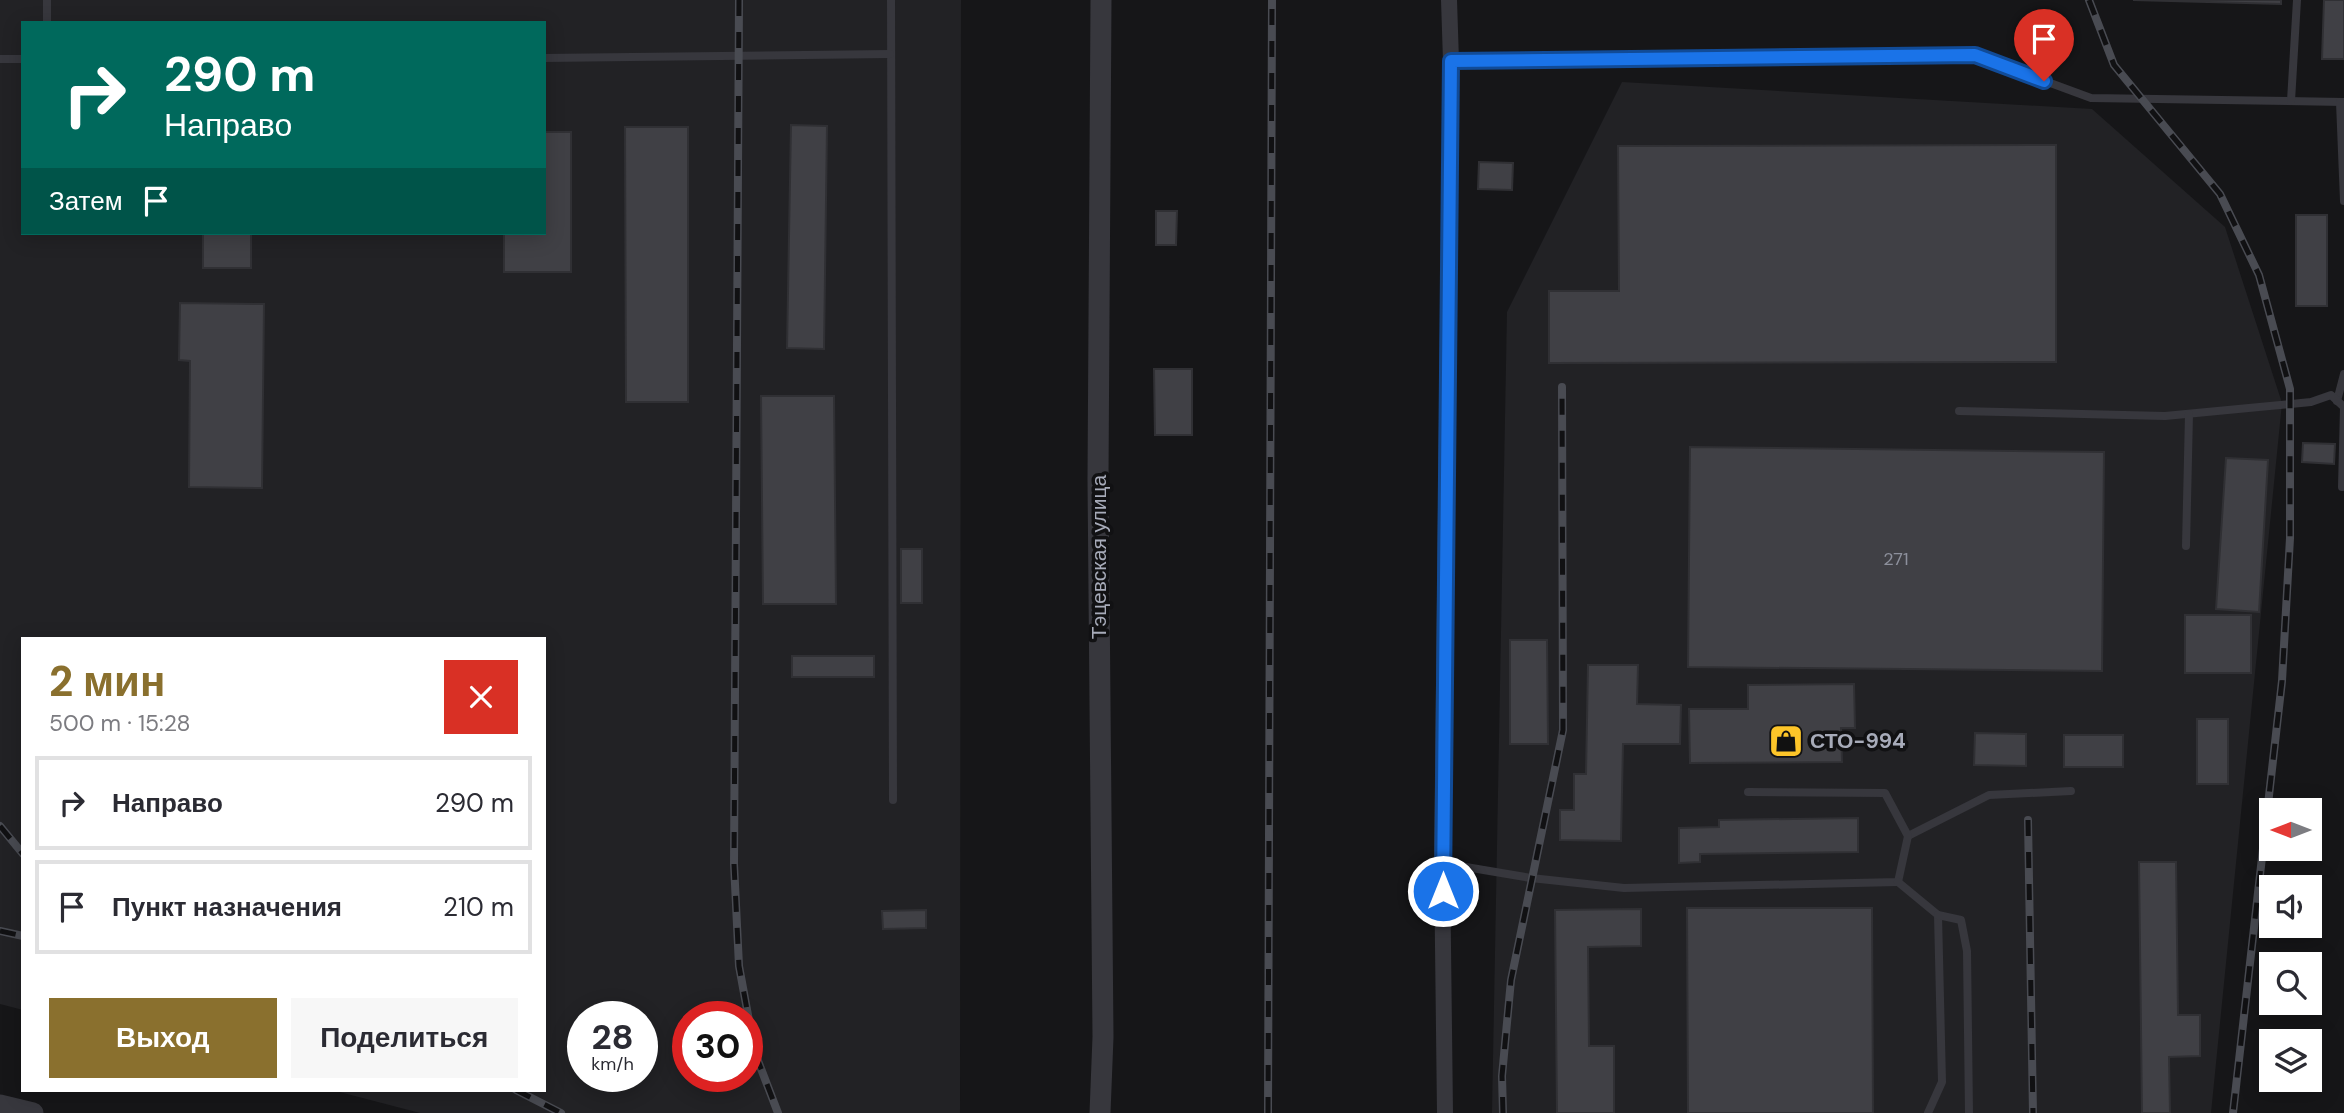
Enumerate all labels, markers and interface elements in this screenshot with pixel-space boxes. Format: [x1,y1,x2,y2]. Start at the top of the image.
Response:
pin [2014,9,2074,81]
icon: arrive [2025,20,2063,58]
text: 290 m [164,42,315,106]
icon: right [49,49,140,140]
text: Направо [164,104,292,146]
icon: arrive [137,182,175,220]
text: Затем [49,184,123,218]
street label: Тэцевская улица [1085,474,1113,639]
house number: 271 [1883,547,1909,571]
text: 2 мин [49,654,165,709]
button: close [444,660,518,734]
text: 500 m · 15:28 [49,708,191,738]
shop icon: СТО-994 [1767,722,1805,760]
place label: СТО-994 [1810,727,1906,755]
icon: right [53,784,91,822]
text: Направо [112,786,223,820]
text: 290 m [435,786,514,820]
north arrow [2259,798,2322,861]
map controls [2259,798,2322,1092]
position arrow [1406,854,1480,928]
button: sound [2259,875,2322,938]
icon: arrive [53,888,91,926]
text: Пункт назначения [112,890,342,924]
text: 210 m [443,890,514,924]
button: search [2259,952,2322,1015]
button: Выход [49,998,277,1078]
button: Поделиться [291,998,518,1078]
speed limit sign: 30 [672,1001,763,1092]
text: 28 [591,1014,634,1060]
button: layers [2259,1029,2322,1092]
text: km/h [591,1052,634,1076]

